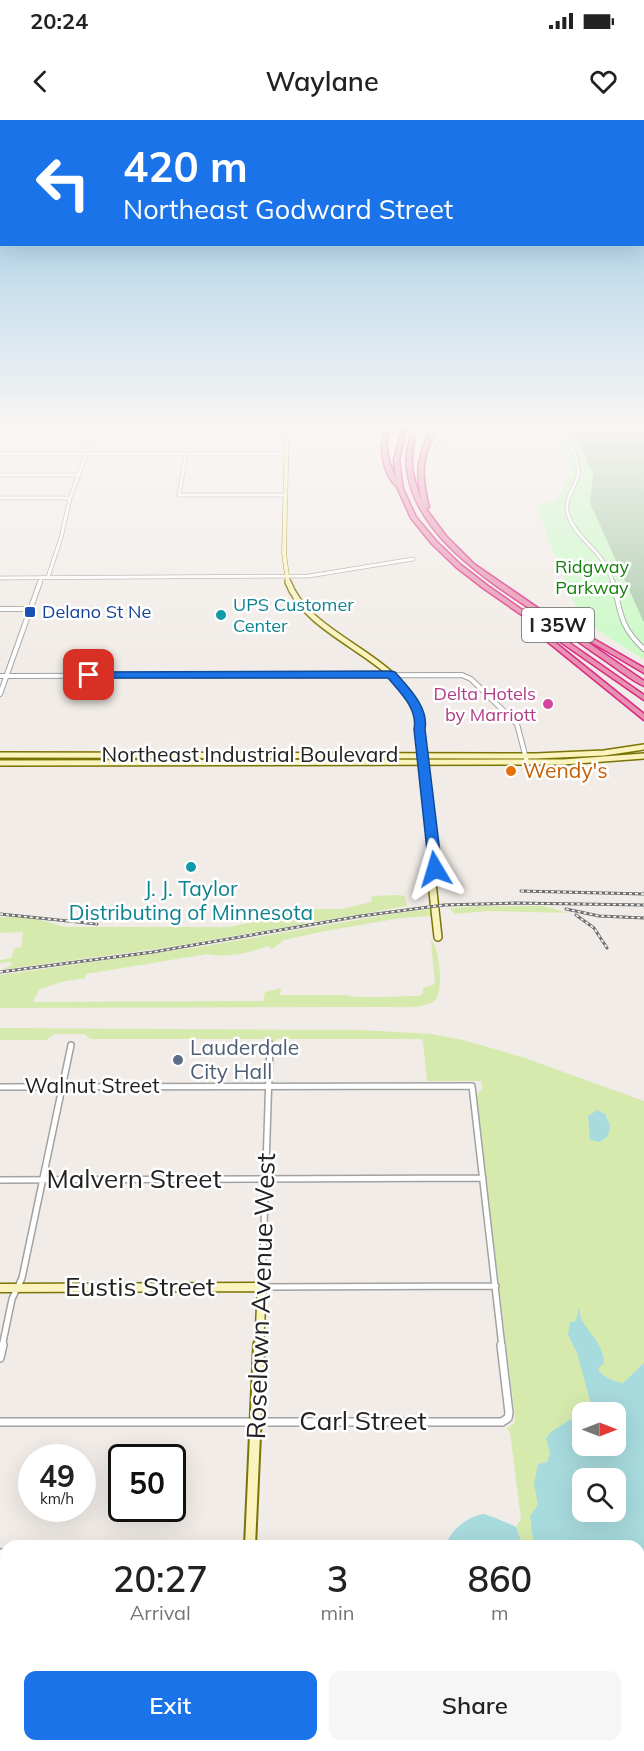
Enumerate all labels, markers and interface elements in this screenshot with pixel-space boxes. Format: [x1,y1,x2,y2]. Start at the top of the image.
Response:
text: 20:24 [30,7,88,35]
text: Waylane [265,64,379,98]
icon: back [24,65,57,98]
icon: heart [587,65,620,98]
text: 420 m [123,140,248,193]
icon: left [24,144,102,222]
text: Northeast Godward Street [123,192,453,226]
park label: Ridgway Parkway [555,555,630,599]
place label: UPS Customer Center [233,593,354,637]
place label: Delano St Ne [42,600,151,623]
marker: Delano St Ne [23,605,37,619]
marker: UPS Customer Center [214,608,228,622]
road number: I 35W [522,608,594,642]
pin [63,649,114,700]
icon: arrive [72,658,105,691]
place label: Delta Hotels by Marriott [433,682,536,726]
marker: Delta Hotels by Marriott [541,697,555,711]
street label: Northeast Industrial Boulevard [102,741,398,767]
place label: Wendy's [523,757,608,783]
marker: Wendy's [504,764,518,778]
position arrow [403,837,467,901]
marker: J. J. Taylor Distributing of Minnesota [184,860,198,874]
place label: J. J. Taylor Distributing of Minnesota [69,875,313,925]
place label: Lauderdale City Hall [190,1034,299,1084]
marker: Lauderdale City Hall [171,1053,185,1067]
street label: Walnut Street [24,1072,160,1098]
street label: Roselawn Avenue West [239,1152,282,1440]
street label: Malvern Street [46,1162,222,1195]
street label: Eustis Street [65,1270,215,1303]
north arrow [572,1402,626,1456]
map controls [572,1402,626,1522]
street label: Carl Street [299,1404,427,1437]
speed limit sign: 50 [108,1444,186,1522]
text: 49 [39,1457,75,1495]
button: search [572,1468,626,1522]
text: km/h [40,1489,74,1508]
text: 20:27 [113,1556,208,1601]
text: 3 [327,1556,348,1601]
text: 860 [467,1556,532,1601]
text: Arrival [130,1600,191,1625]
text: min [321,1600,355,1625]
text: m [491,1600,509,1625]
button: Exit [24,1671,317,1740]
button: Share [329,1671,621,1740]

